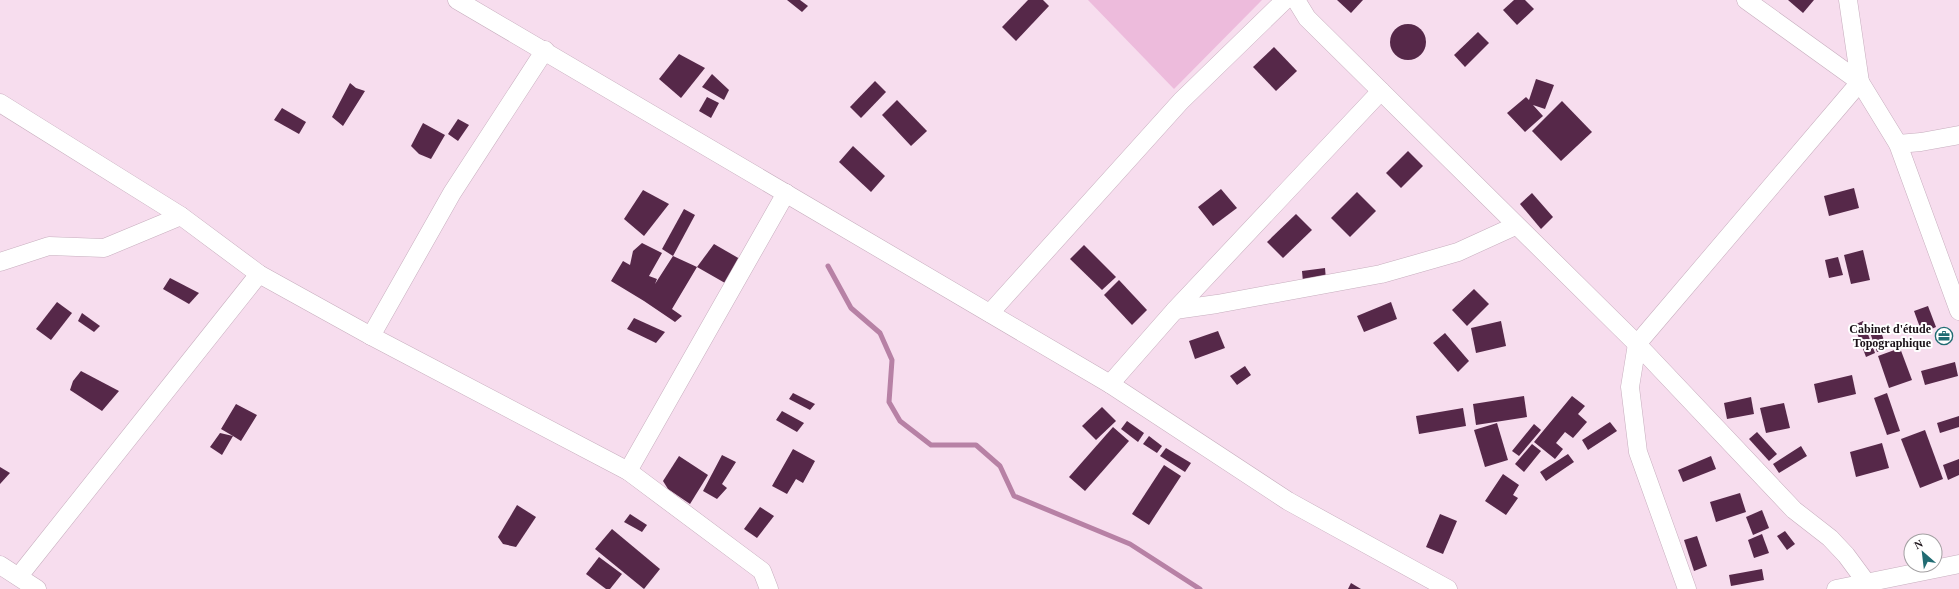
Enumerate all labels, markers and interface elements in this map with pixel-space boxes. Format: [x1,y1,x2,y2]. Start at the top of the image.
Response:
place label: Cabinet d'étude Topographique [1849,322,1932,350]
office icon: Cabinet d'étude Topographique [1934,326,1954,346]
north arrow [1903,533,1943,573]
text: N [1912,537,1925,551]

